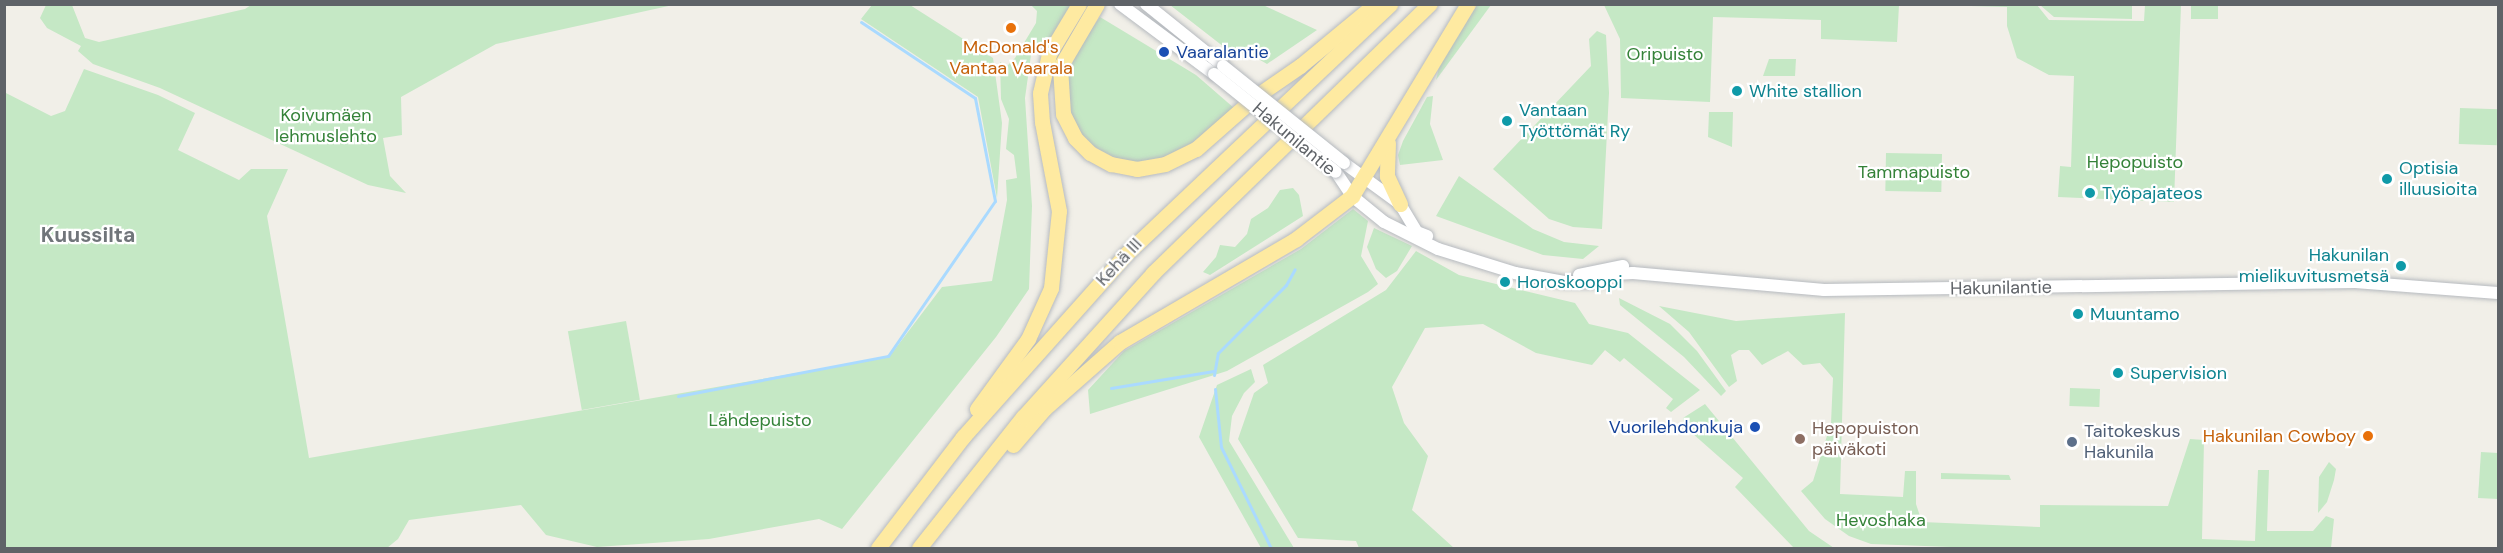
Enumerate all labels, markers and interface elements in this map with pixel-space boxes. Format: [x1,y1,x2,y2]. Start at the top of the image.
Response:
marker: McDonald's Vantaa Vaarala [1004,21,1018,35]
place label: McDonald's Vantaa Vaarala [949,37,1073,80]
place label: Vaaralantie [1176,41,1269,63]
park label: Oripuisto [1627,43,1703,65]
marker: Vaaralantie [1157,45,1171,59]
place label: White stallion [1749,80,1862,102]
marker: White stallion [1730,84,1744,98]
street label: Hakunilantie [1248,98,1340,180]
place label: Vantaan Työttömät Ry [1519,100,1630,142]
park label: Koivumäen lehmuslehto [275,105,377,148]
marker: Vantaan Työttömät Ry [1500,114,1514,128]
park label: Hepopuisto [2087,151,2183,173]
place label: Optisia illuusioita [2399,158,2477,201]
park label: Tammapuisto [1858,161,1970,183]
marker: Optisia illuusioita [2380,172,2394,186]
place label: Työpajateos [2102,182,2203,204]
marker: Työpajateos [2083,186,2097,200]
district label: Kuussilta [41,222,135,248]
street label: Kehä III [1091,234,1147,290]
place label: Hakunilan mielikuvitusmetsä [2239,245,2389,288]
marker: Hakunilan mielikuvitusmetsä [2394,259,2408,273]
place label: Horoskooppi [1517,271,1623,293]
marker: Horoskooppi [1498,275,1512,289]
street label: Hakunilantie [1950,276,2052,300]
place label: Muuntamo [2090,303,2180,325]
marker: Muuntamo [2071,307,2085,321]
place label: Supervision [2130,362,2227,384]
marker: Supervision [2111,366,2125,380]
park label: Lähdepuisto [708,409,812,431]
place label: Vuorilehdonkuja [1609,416,1743,438]
place label: Hepopuiston päiväkoti [1812,418,1919,460]
marker: Vuorilehdonkuja [1748,420,1762,434]
place label: Taitokeskus Hakunila [2084,421,2180,464]
place label: Hakunilan Cowboy [2203,425,2356,447]
marker: Hakunilan Cowboy [2361,429,2375,443]
marker: Hepopuiston päiväkoti [1793,432,1807,446]
marker: Taitokeskus Hakunila [2065,435,2079,449]
park label: Hevoshaka [1836,509,1926,531]

